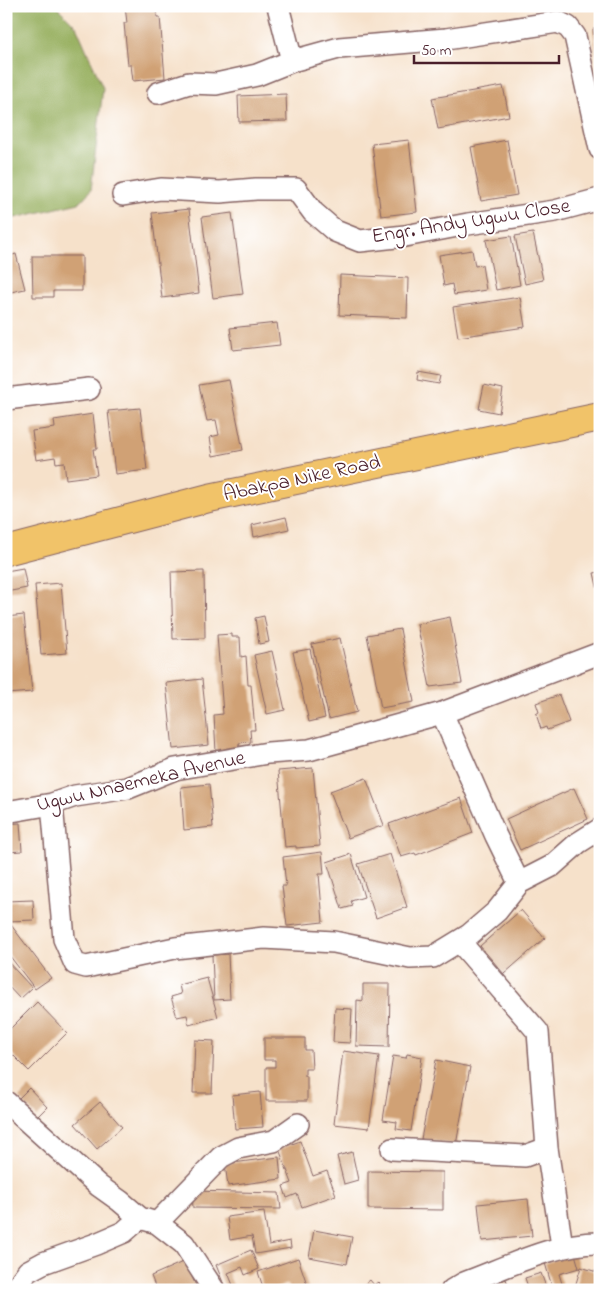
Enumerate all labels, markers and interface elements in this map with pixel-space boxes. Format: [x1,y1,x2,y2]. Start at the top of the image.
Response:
scale bar [414,32,558,64]
text: 50 m [421,40,452,62]
street label: Engr. Andy Ugwu Close [370,191,573,254]
street label: Abakpa Nike Road [221,448,384,510]
street label: Ugwu Nnaemeka Avenue [34,743,249,823]

